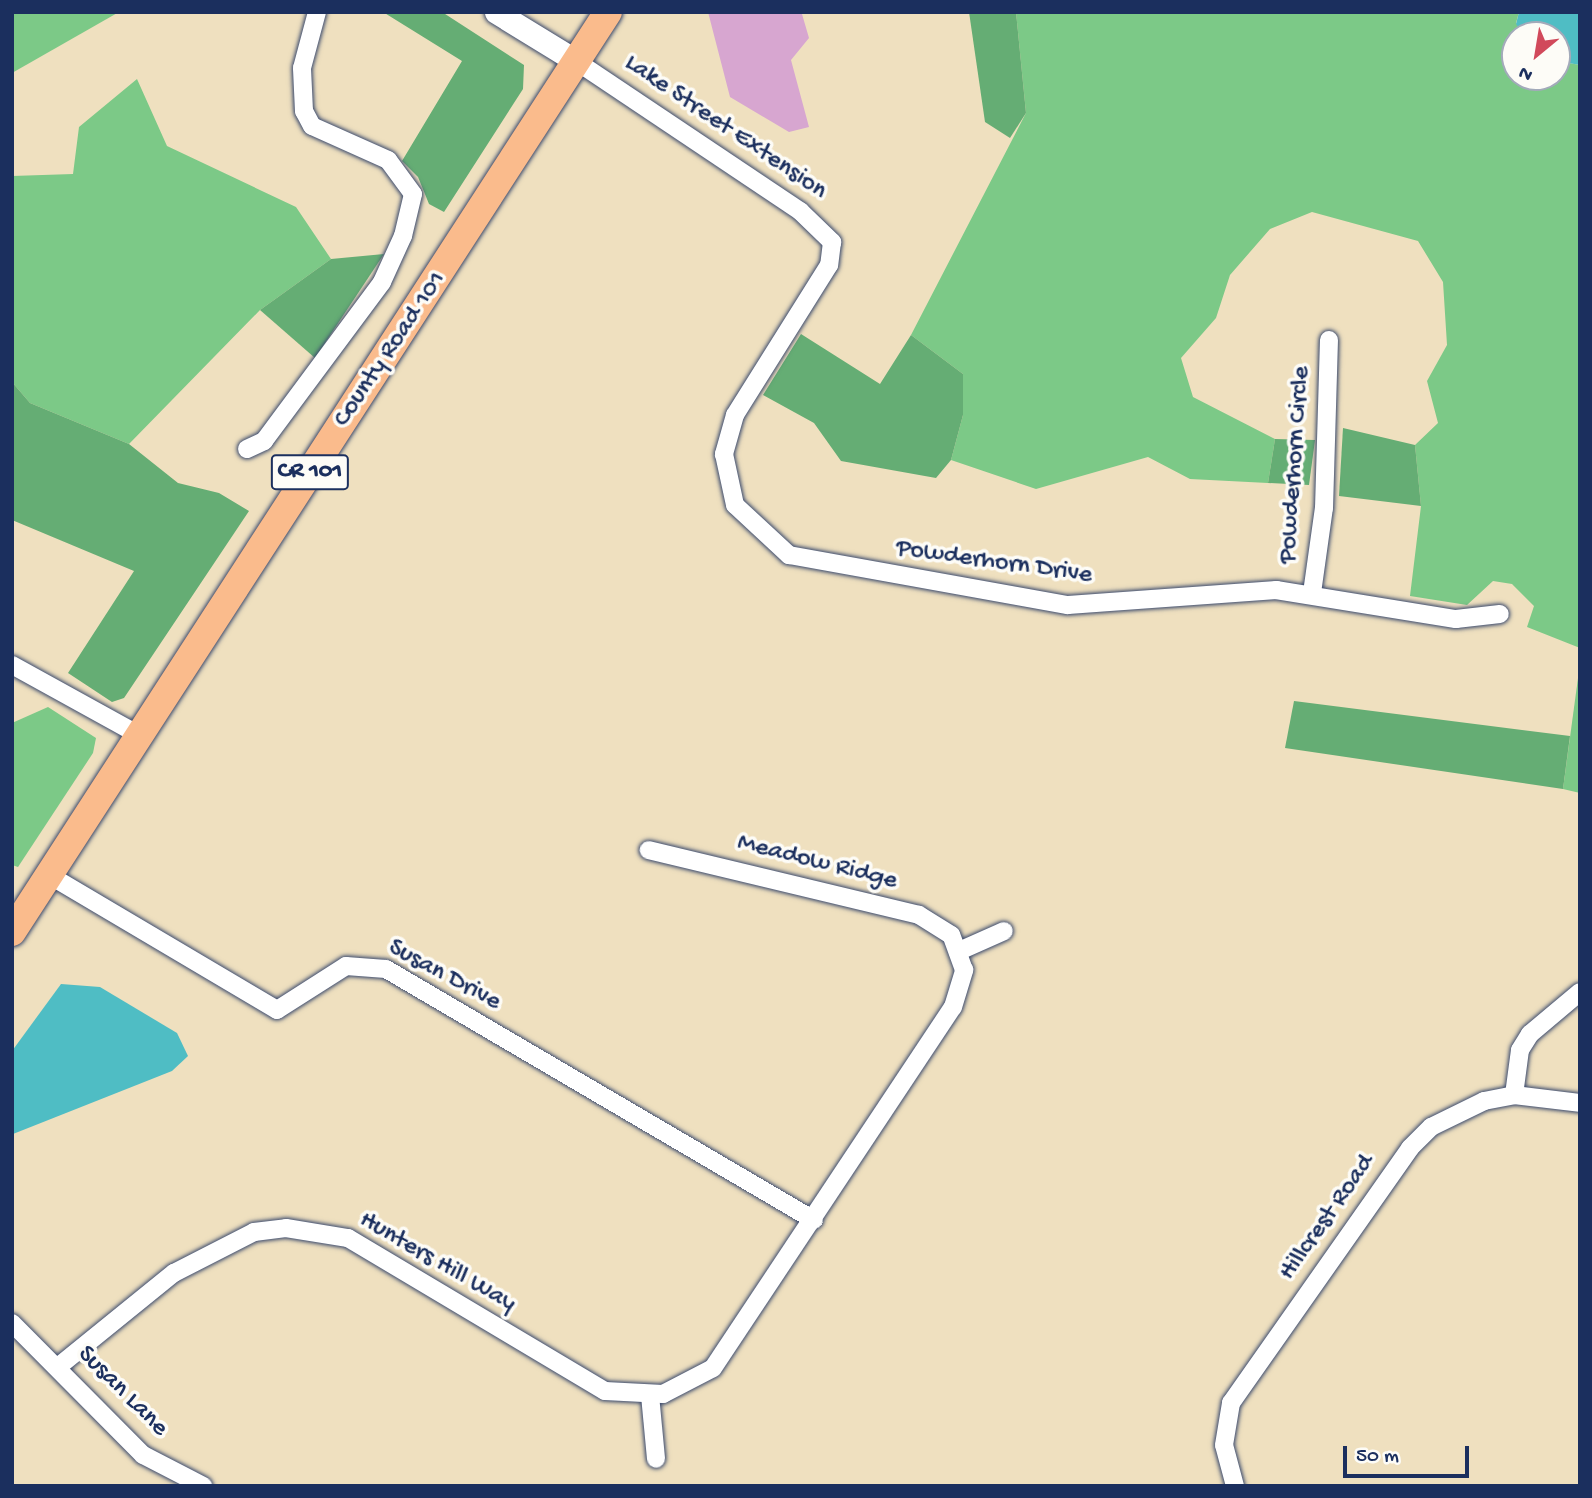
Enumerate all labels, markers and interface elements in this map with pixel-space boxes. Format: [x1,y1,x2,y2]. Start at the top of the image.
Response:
north arrow [1501,21,1571,91]
street label: Lake Street Extension [618,49,832,207]
text: N [1515,60,1537,86]
street label: County Road 101 [328,266,454,434]
street label: Powderhorn Circle [1274,365,1318,565]
road number: CR 101 [270,452,350,492]
street label: Powderhorn Drive [894,534,1094,592]
street label: Meadow Ridge [734,828,900,898]
street label: Susan Drive [382,933,506,1019]
street label: Hillcrest Road [1273,1149,1383,1287]
street label: Hunters Hill Way [353,1206,521,1320]
street label: Susan Lane [70,1340,174,1444]
scale bar [1347,1432,1473,1476]
text: 50 m [1356,1445,1399,1470]

